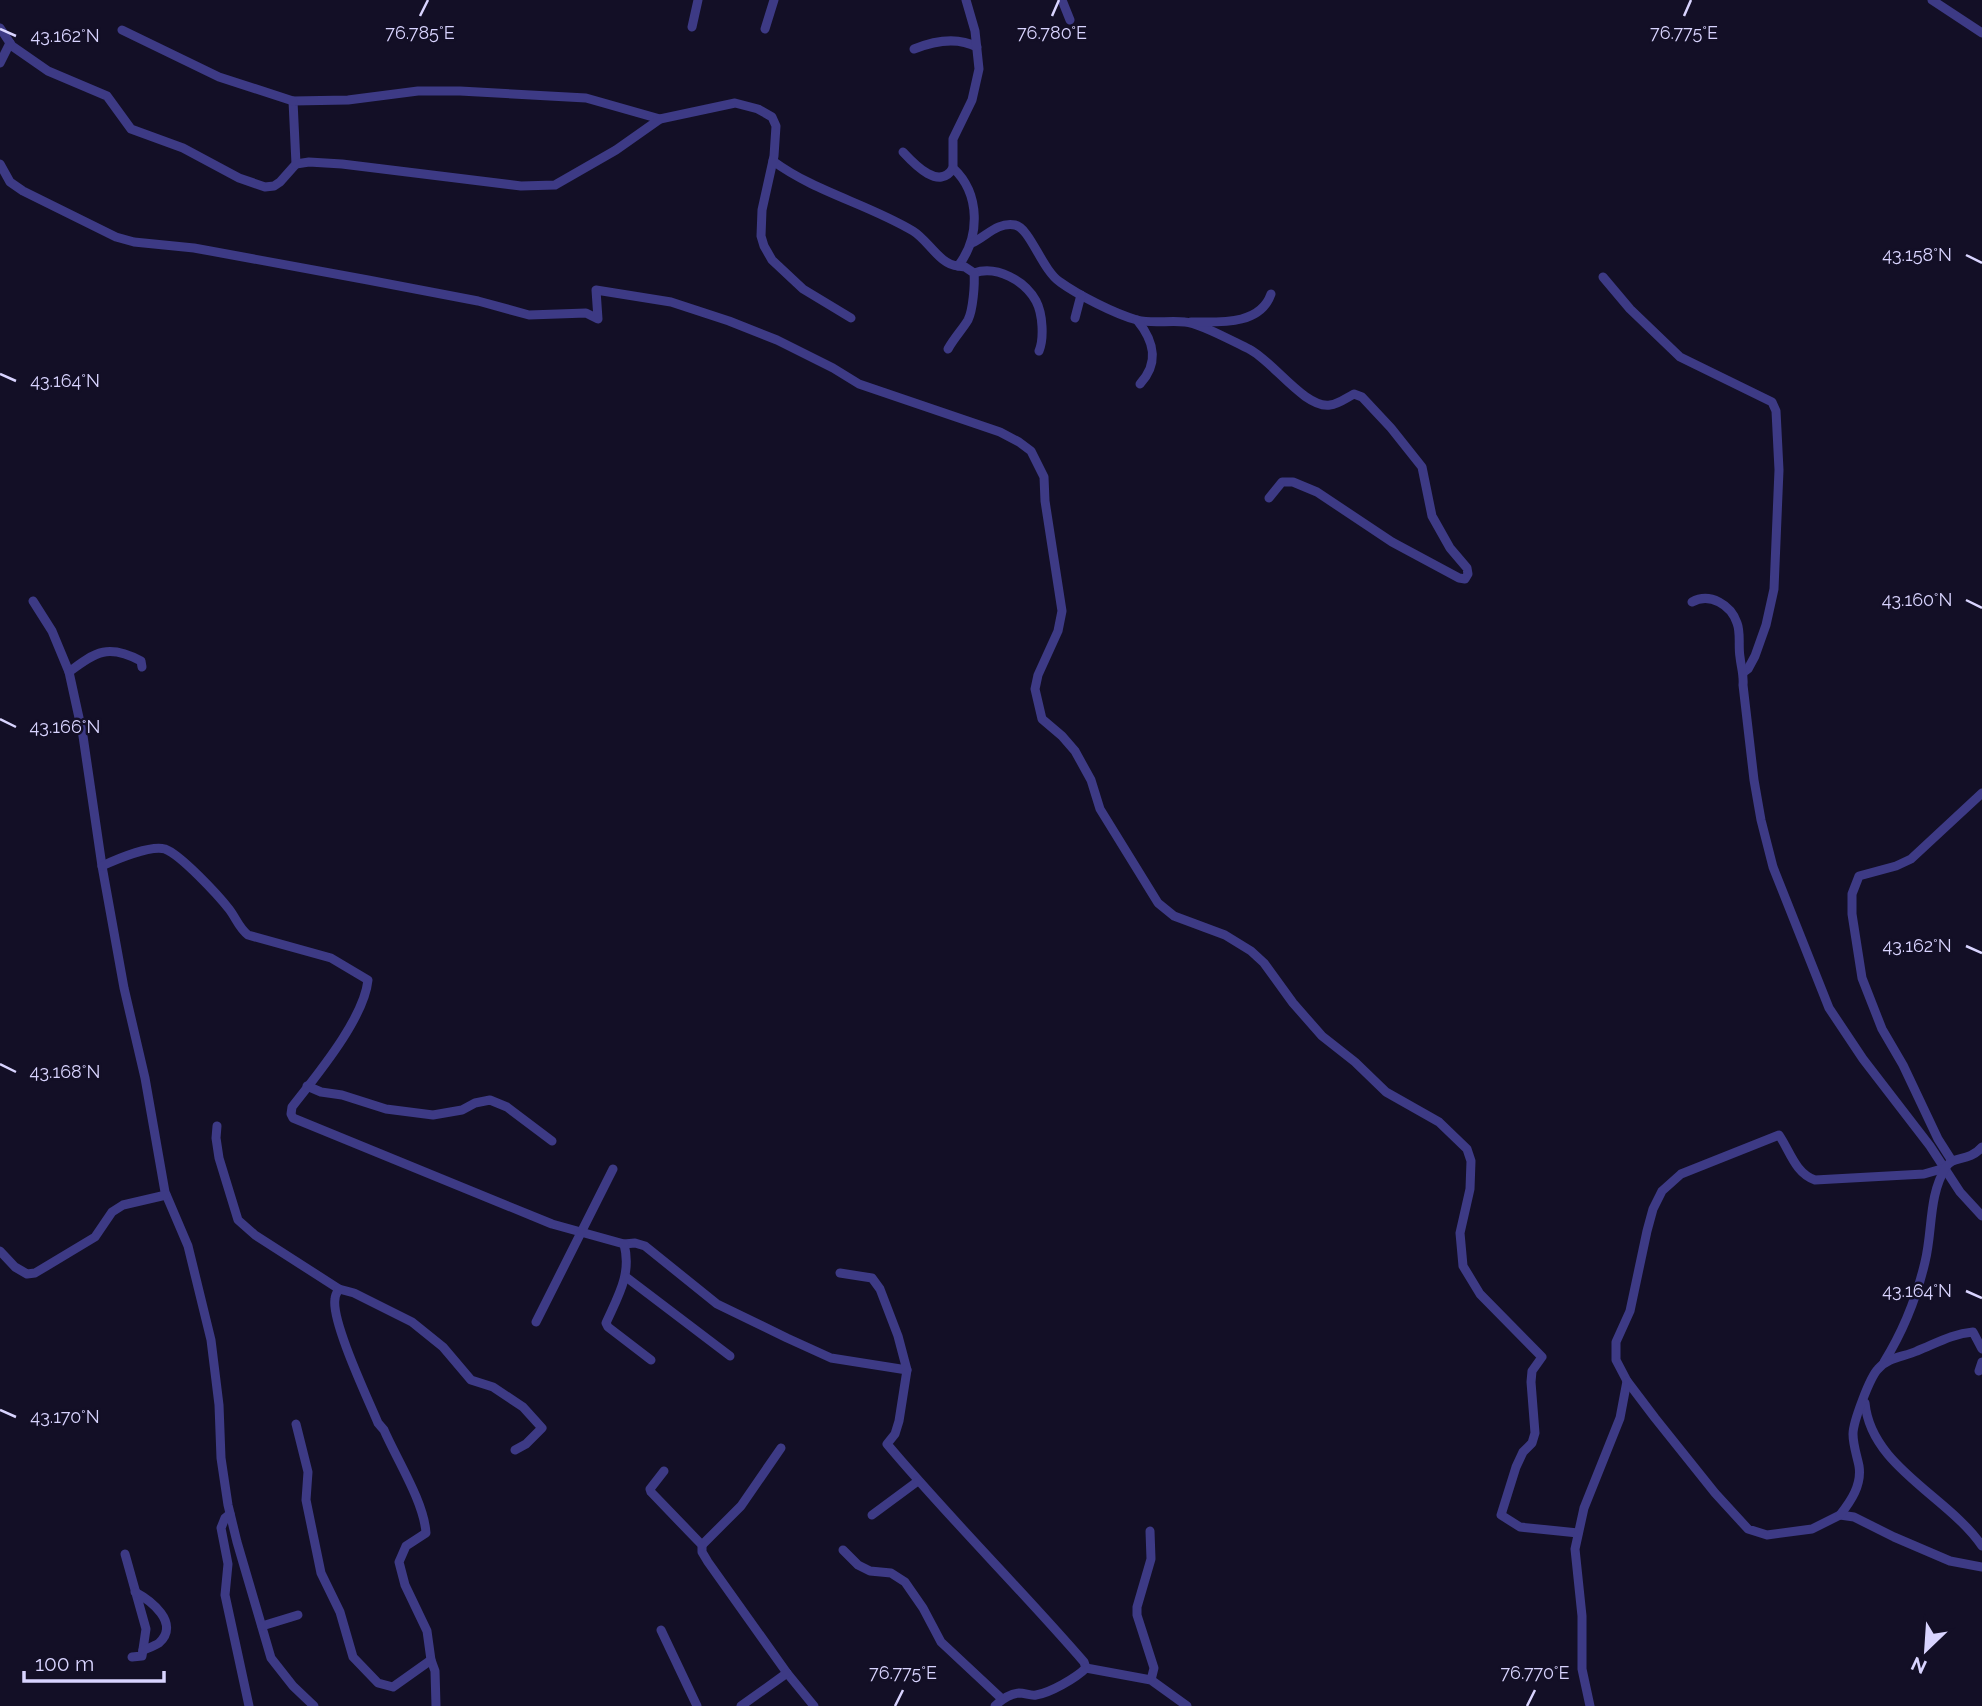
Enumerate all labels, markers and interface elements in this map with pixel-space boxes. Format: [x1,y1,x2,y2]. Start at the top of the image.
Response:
text: 76.785°E [385,22,455,43]
text: 76.780°E [1017,22,1087,43]
text: 76.775°E [1650,22,1718,43]
text: 43.162°N [30,25,100,46]
text: 43.158°N [1882,244,1952,265]
text: 43.164°N [30,370,100,391]
text: 43.160°N [1882,589,1952,610]
text: 43.166°N [30,716,100,737]
text: 43.162°N [1882,935,1952,956]
text: 43.168°N [30,1061,100,1082]
text: 43.164°N [1882,1280,1952,1301]
text: 43.170°N [30,1406,100,1427]
north arrow [1891,1615,1961,1685]
scale bar [24,1640,164,1684]
text: 100 m [35,1651,94,1676]
text: N [1908,1652,1930,1678]
text: 76.775°E [869,1662,937,1683]
text: 76.770°E [1500,1662,1570,1683]

